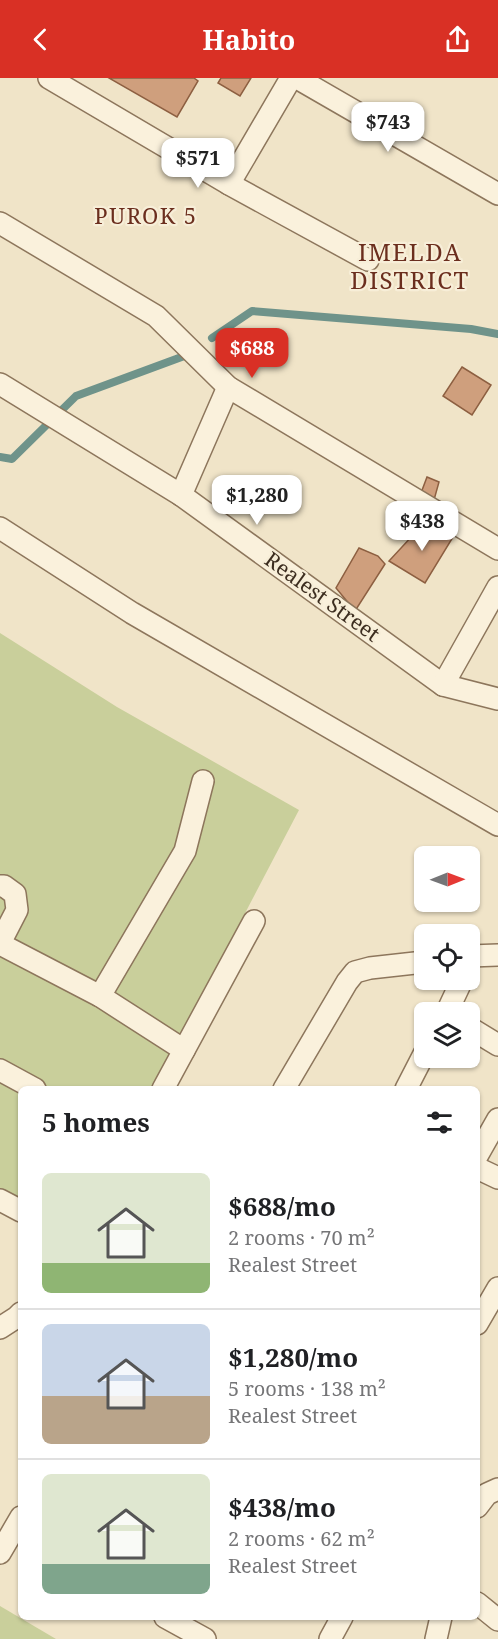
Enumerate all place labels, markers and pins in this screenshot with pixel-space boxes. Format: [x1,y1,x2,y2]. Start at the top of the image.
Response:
pin: $743 [352,102,424,153]
pin: $571 [162,138,234,189]
pin: $688 [216,328,288,379]
pin: $1,280 [208,475,306,526]
pin: $438 [386,501,458,552]

